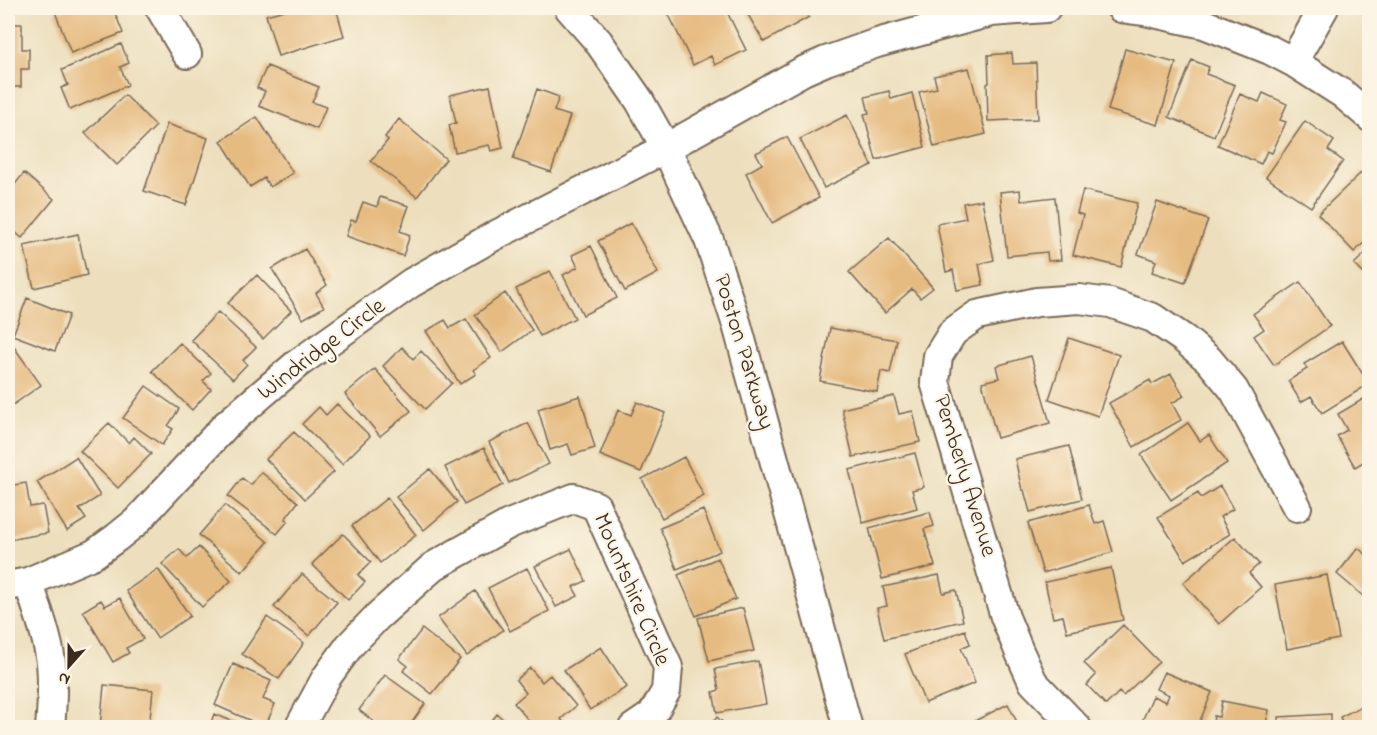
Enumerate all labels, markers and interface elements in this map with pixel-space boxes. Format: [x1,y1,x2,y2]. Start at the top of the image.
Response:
street label: Poston Parkway [702,270,783,434]
street label: Windridge Circle [251,290,394,410]
street label: Pemberly Avenue [922,391,1005,562]
street label: Mountshire Circle [583,508,679,672]
north arrow [39,636,99,696]
text: N [55,665,74,691]

